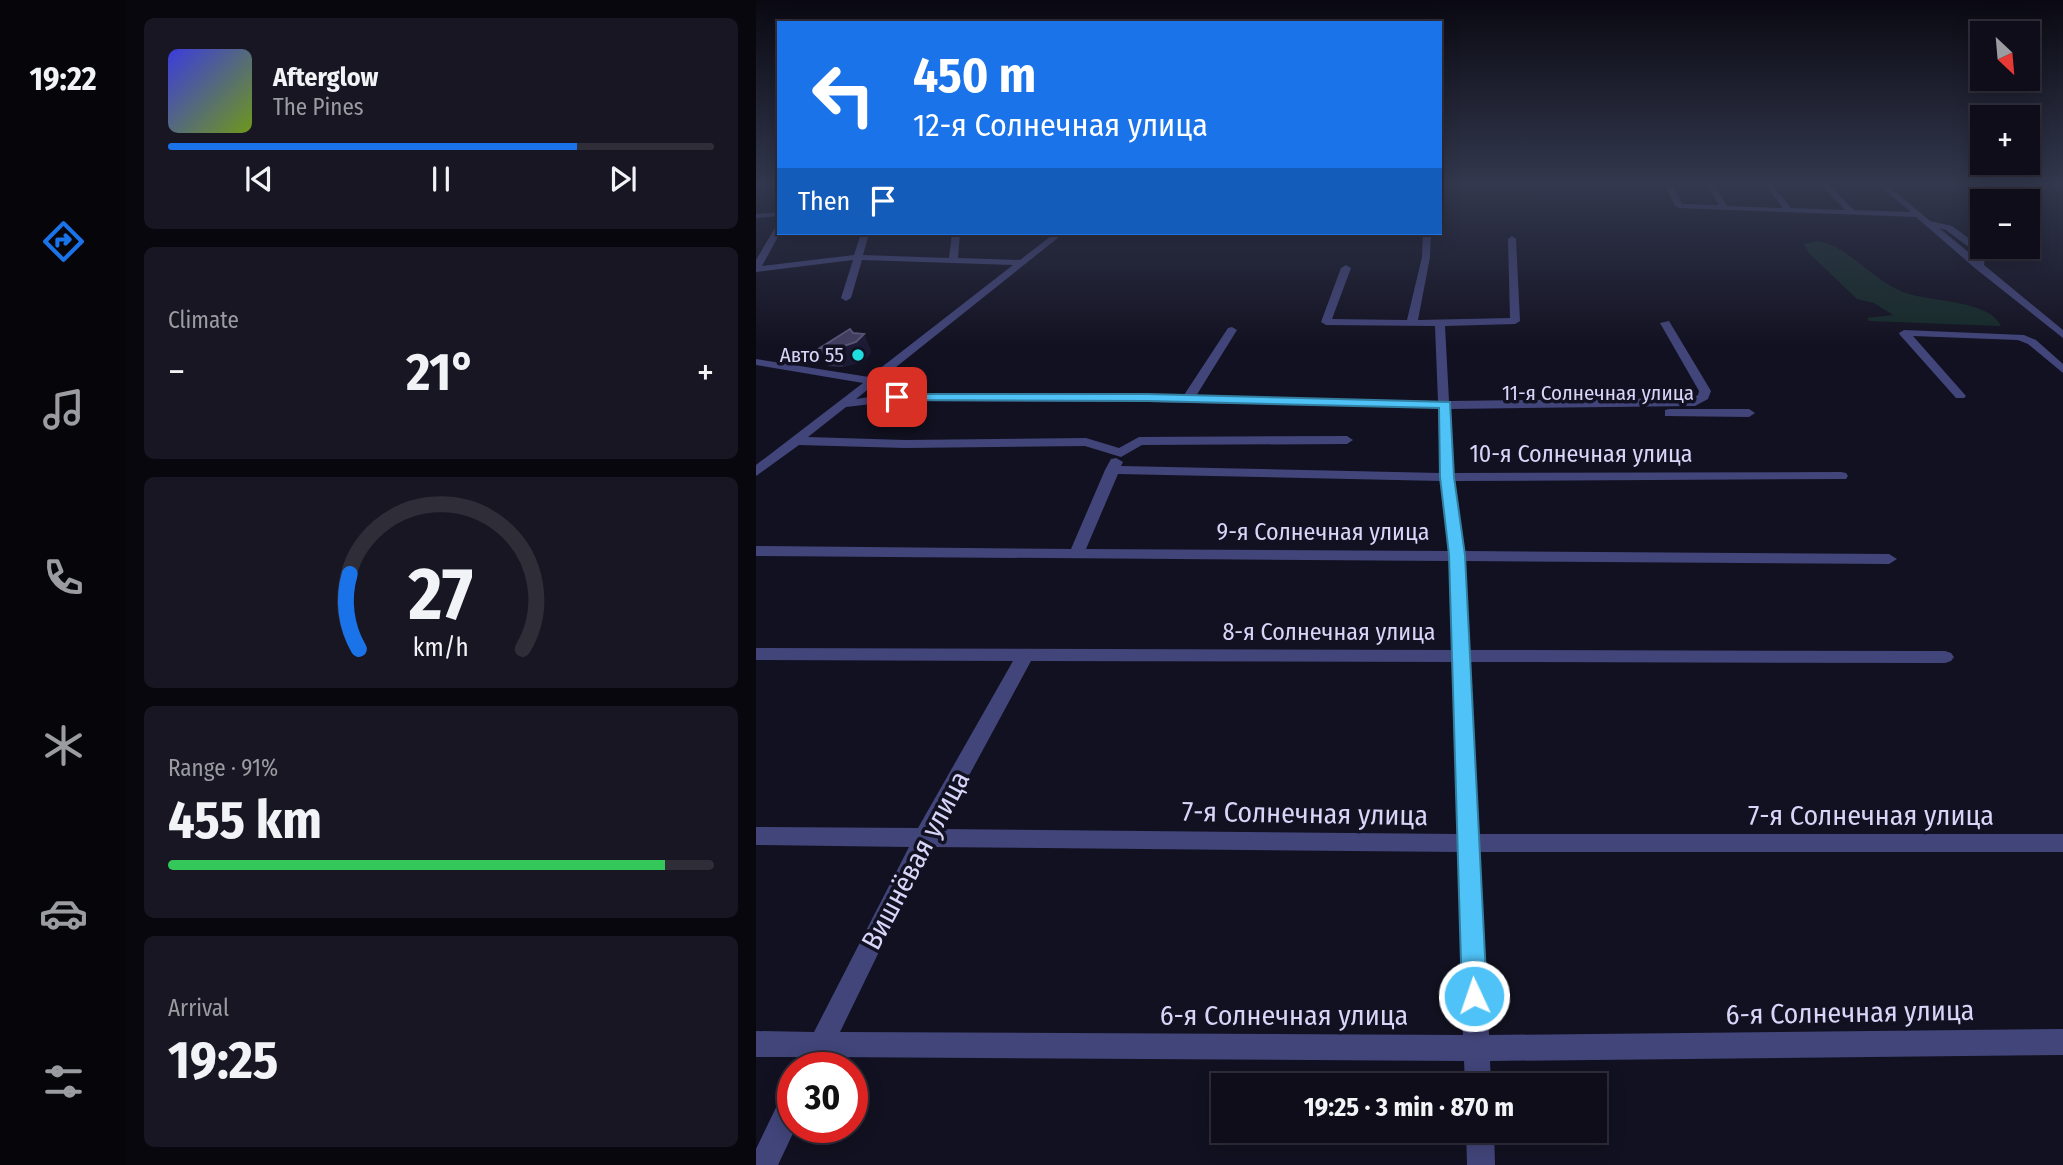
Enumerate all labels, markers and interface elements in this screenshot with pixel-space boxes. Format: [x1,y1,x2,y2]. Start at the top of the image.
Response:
north arrow [1970,21,2040,91]
map controls [1970,21,2040,259]
text: 450 m [913,46,1036,105]
icon: left [798,49,889,140]
text: 19:22 [29,60,97,98]
text: Afterglow [273,62,378,93]
text: The Pines [273,93,364,121]
button: + [1970,105,2040,175]
text: 12-я Солнечная улица [913,106,1208,144]
icon: previous [240,160,278,198]
icon: pause [422,160,460,198]
icon: next [604,160,642,198]
icon: arrive [864,182,902,220]
text: Then [798,186,850,217]
button: − [1970,189,2040,259]
icon: directions [39,217,88,266]
text: Climate [168,306,239,334]
text: 21° [406,341,476,404]
place label: Авто 55 [780,342,844,368]
marker: Авто 55 [850,347,866,363]
text: − [168,349,185,395]
text: + [697,349,714,395]
pin [867,367,927,427]
icon: arrive [878,378,916,416]
street label: 11-я Солнечная улица [1502,380,1694,406]
icon: music [39,385,88,434]
street label: 10-я Солнечная улица [1469,440,1693,468]
street label: 9-я Солнечная улица [1217,518,1429,546]
text: 27 [408,551,473,638]
icon: phone [39,553,88,602]
street label: 8-я Солнечная улица [1222,618,1436,646]
text: km/h [413,632,469,662]
icon: climate [39,721,88,770]
text: Range · 91% [168,754,278,782]
street label: Вишнёвая улица [855,765,976,955]
text: 455 km [168,789,322,852]
street label: 7-я Солнечная улица [1182,795,1428,832]
street label: 7-я Солнечная улица [1748,799,1994,832]
icon: car [39,889,88,938]
position arrow [1437,959,1511,1033]
text: Arrival [168,994,229,1022]
street label: 6-я Солнечная улица [1725,994,1975,1031]
street label: 6-я Солнечная улица [1160,999,1408,1032]
text: 19:25 [168,1029,278,1092]
speed limit sign: 30 [777,1052,868,1143]
icon: filters [39,1057,88,1106]
text: 19:25 · 3 min · 870 m [1304,1092,1514,1123]

